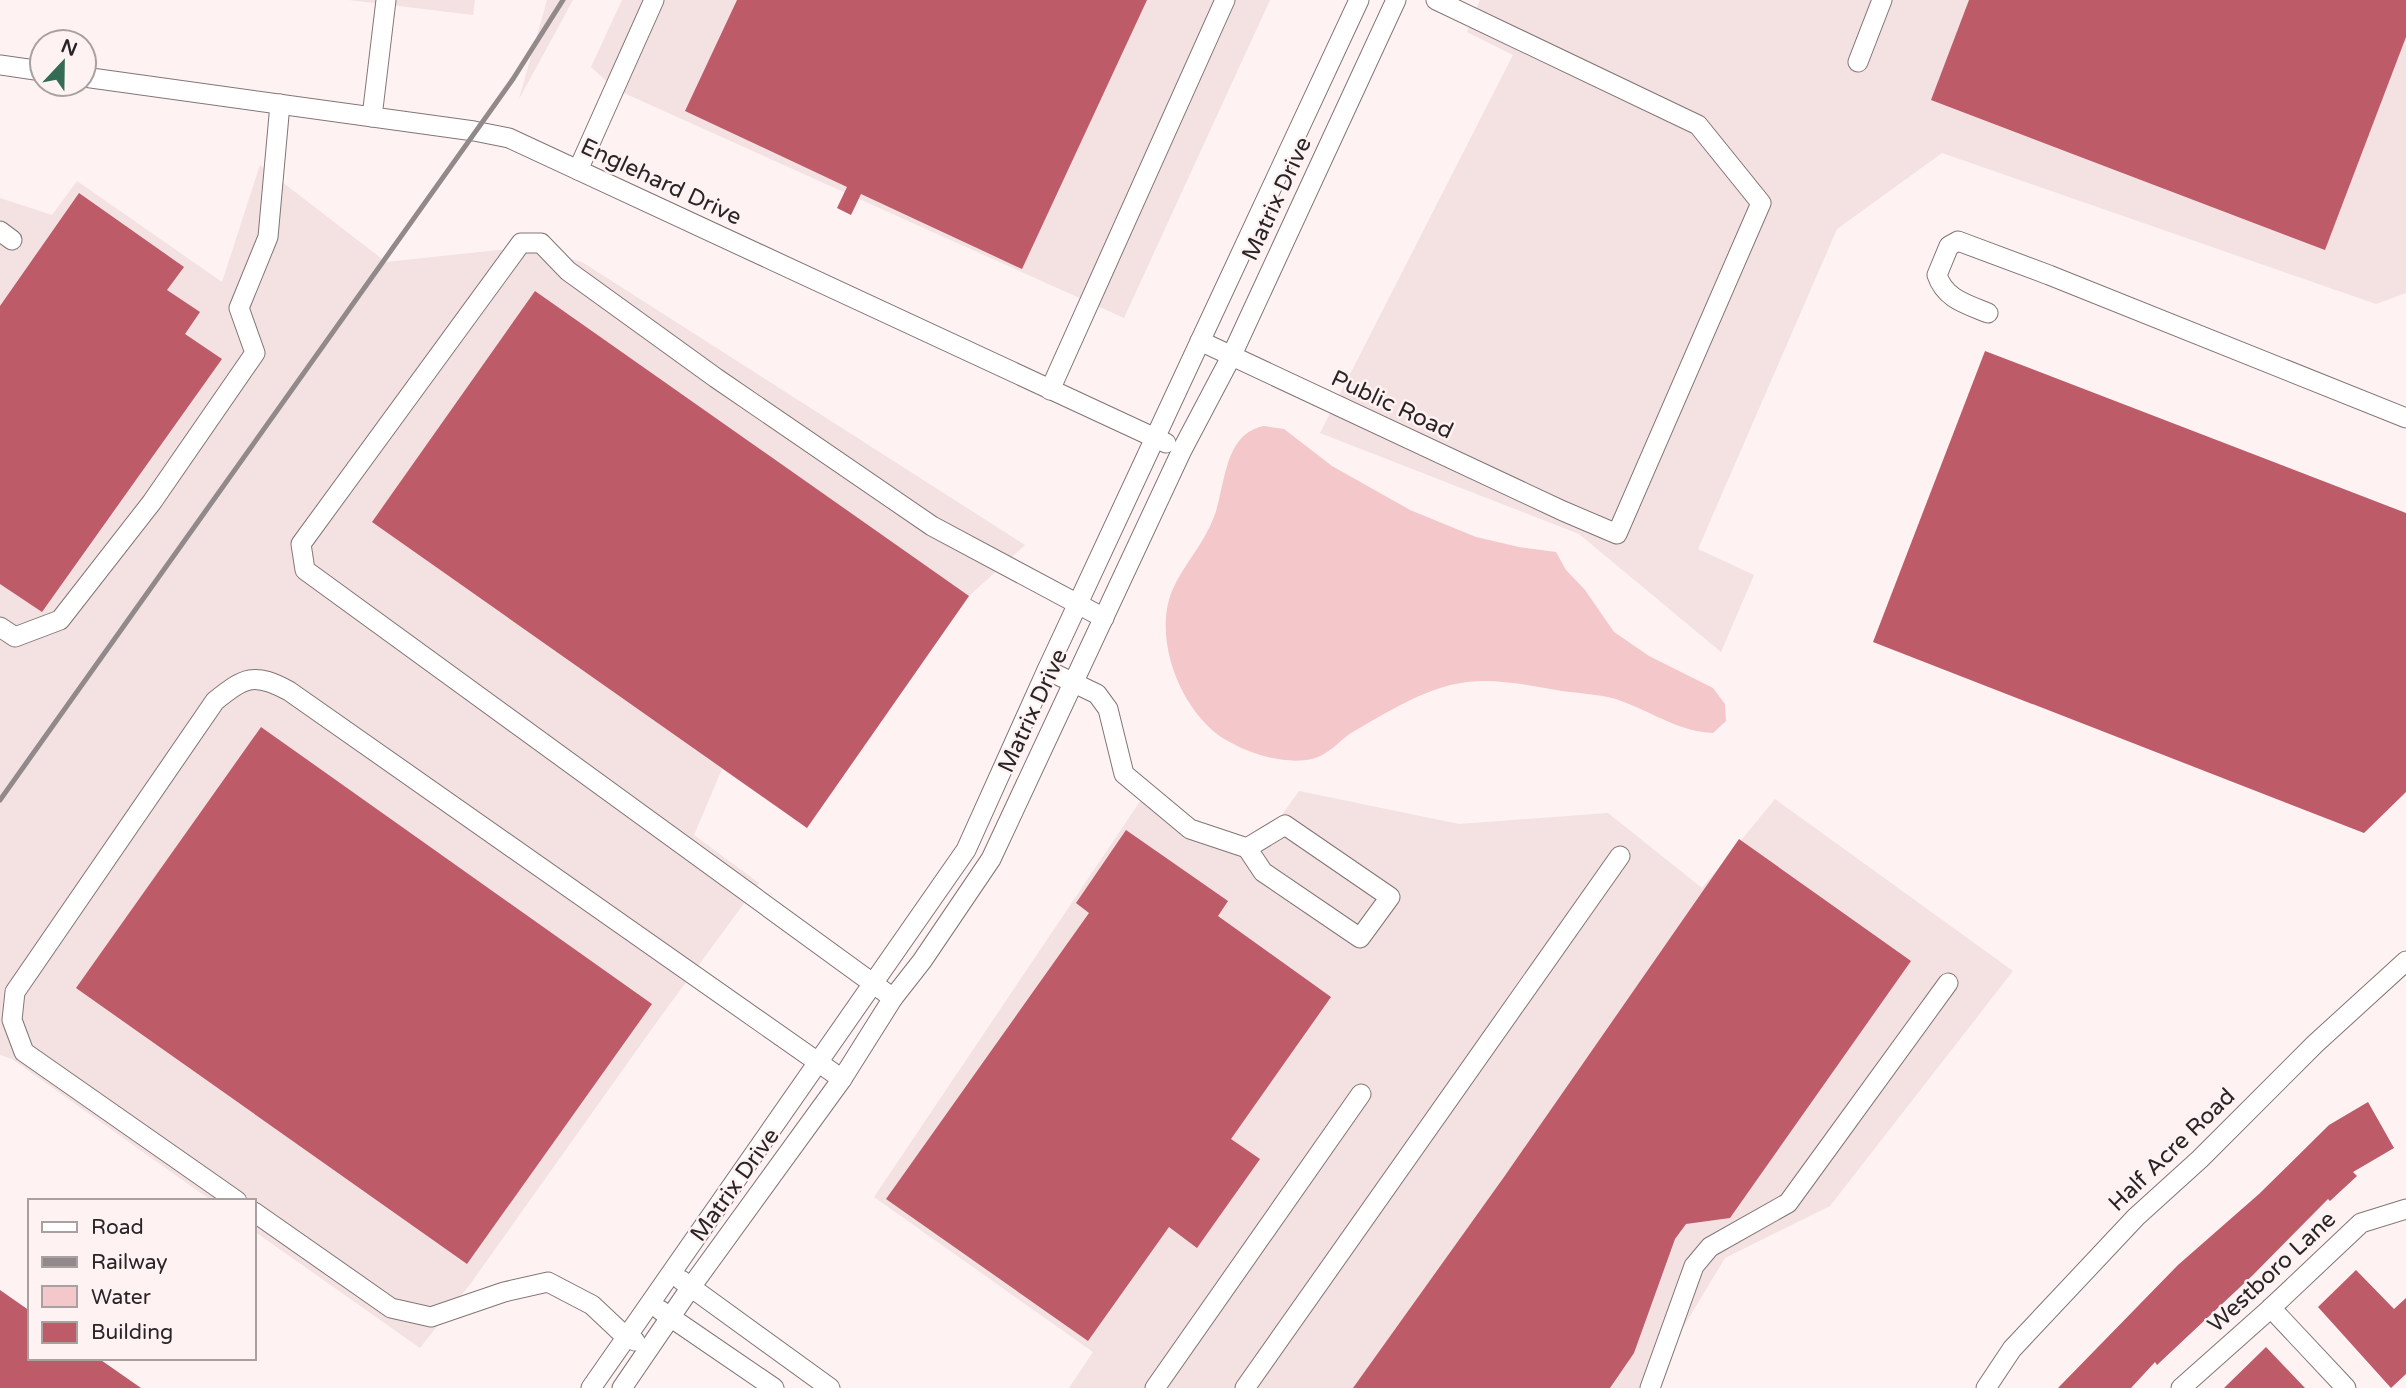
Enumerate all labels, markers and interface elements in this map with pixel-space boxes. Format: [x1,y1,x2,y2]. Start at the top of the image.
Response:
north arrow [28,28,98,98]
text: N [58,35,80,61]
street label: Englehard Drive [576,132,746,232]
street label: Matrix Drive [1236,133,1318,265]
street label: Public Road [1327,365,1457,445]
street label: Matrix Drive [992,645,1074,777]
street label: Half Acre Road [2103,1083,2241,1217]
street label: Matrix Drive [685,1123,785,1247]
legend [28,1199,256,1360]
street label: Westboro Lane [2202,1205,2342,1339]
text: Road [91,1215,144,1240]
text: Railway [91,1250,168,1275]
text: Water [91,1285,151,1310]
text: Building [91,1320,173,1345]

